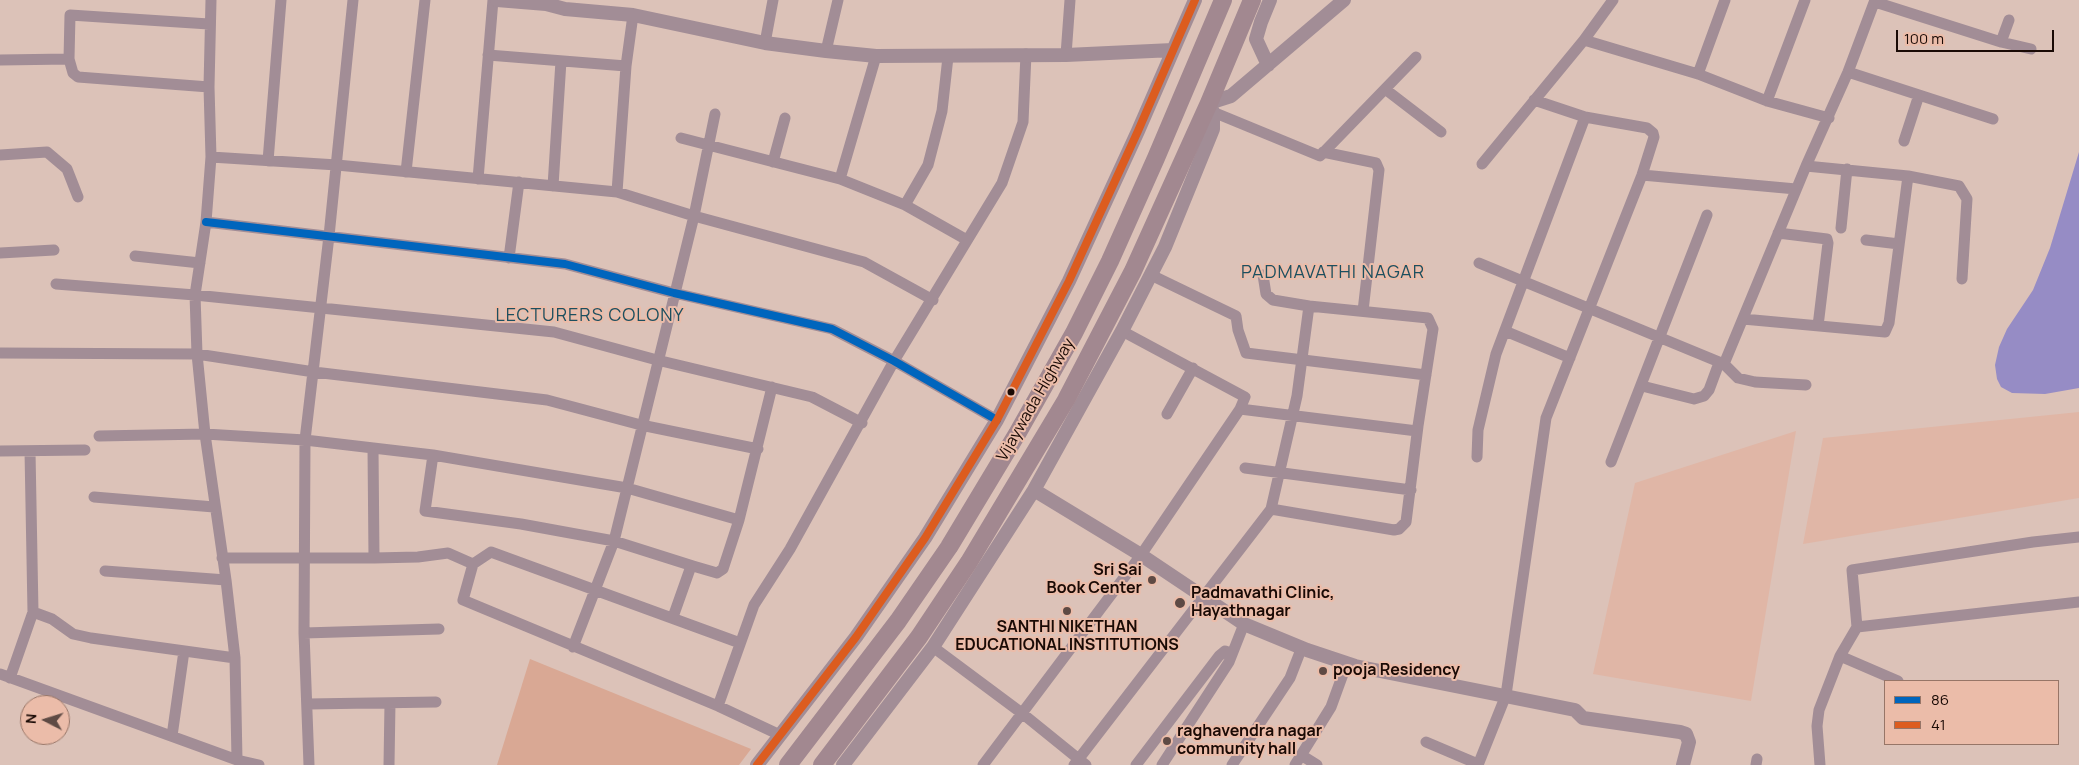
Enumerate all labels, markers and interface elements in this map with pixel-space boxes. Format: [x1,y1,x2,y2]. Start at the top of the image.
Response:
scale bar [1899,20,2056,52]
text: 100 m [1904,28,1944,49]
district label: PADMAVATHI NAGAR [1239,262,1427,284]
district label: LECTURERS COLONY [494,305,686,327]
street label: Vijaywada Highway [993,335,1079,465]
unlabelled marker [1006,387,1016,397]
place label: Sri Sai Book Center [1047,561,1142,599]
marker: Sri Sai Book Center [1146,574,1158,586]
place label: Padmavathi Clinic, Hayathnagar [1191,584,1335,622]
marker: Padmavathi Clinic, Hayathnagar [1173,596,1187,610]
marker: SANTHI NIKETHAN EDUCATIONAL INSTITUTIONS [1061,605,1073,617]
place label: SANTHI NIKETHAN EDUCATIONAL INSTITUTIONS [955,618,1179,656]
place label: pooja Residency [1333,661,1460,681]
marker: pooja Residency [1317,665,1329,677]
legend [1884,680,2059,745]
text: 86 [1931,689,1949,710]
north arrow [20,695,70,745]
text: N [21,713,40,725]
text: 41 [1931,714,1946,735]
place label: raghavendra nagar community hall [1177,722,1322,760]
marker: raghavendra nagar community hall [1161,735,1173,747]

